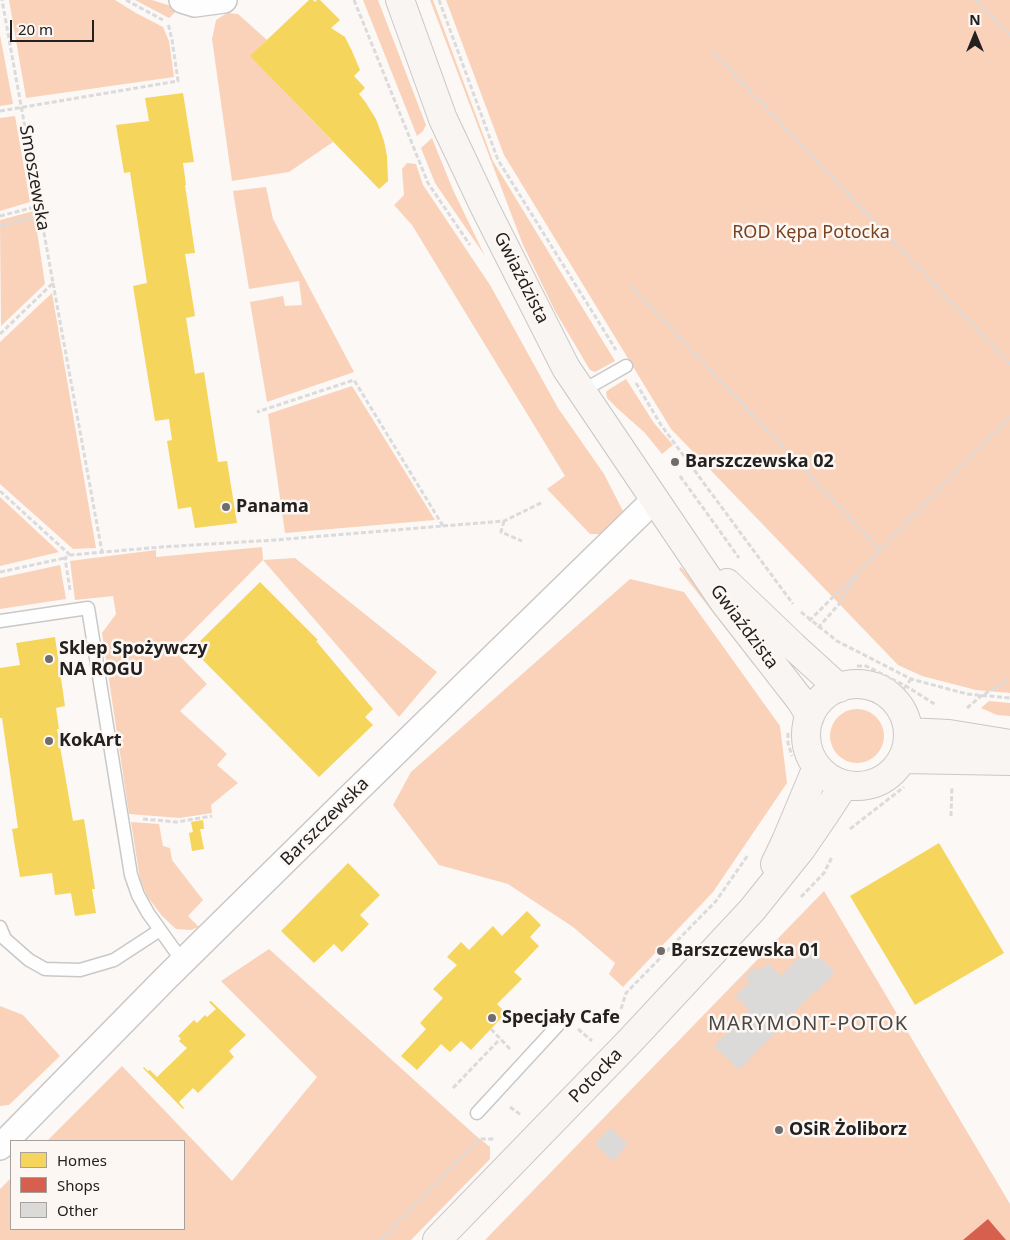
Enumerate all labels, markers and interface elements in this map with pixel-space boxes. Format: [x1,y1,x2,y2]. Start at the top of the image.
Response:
scale bar [12,10,96,42]
north arrow [950,10,1000,60]
text: N [969,10,981,29]
text: 20 m [18,19,53,39]
street label: Smoszewska [14,123,54,233]
park label: ROD Kępa Potocka [732,222,890,244]
street label: Gwiaździsta [489,229,553,327]
place label: Barszczewska 02 [685,451,834,473]
marker: Barszczewska 02 [669,456,681,468]
place label: Panama [236,496,309,518]
marker: Panama [220,501,232,513]
street label: Gwiaździsta [705,581,783,673]
place label: Sklep Spożywczy NA ROGU [59,638,208,681]
marker: Sklep Spożywczy NA ROGU [43,653,55,665]
place label: KokArt [59,730,122,752]
marker: KokArt [43,735,55,747]
street label: Barszczewska [276,773,374,871]
place label: Barszczewska 01 [671,940,820,962]
marker: Barszczewska 01 [655,945,667,957]
place label: Specjały Cafe [502,1007,620,1029]
marker: Specjały Cafe [486,1012,498,1024]
district label: MARYMONT-POTOK [706,1012,910,1036]
street label: Potocka [565,1044,627,1108]
place label: OSiR Żoliborz [789,1119,907,1141]
marker: OSiR Żoliborz [773,1124,785,1136]
legend [10,1140,185,1230]
text: Homes [57,1150,107,1170]
text: Shops [57,1175,100,1195]
text: Other [57,1200,98,1220]

